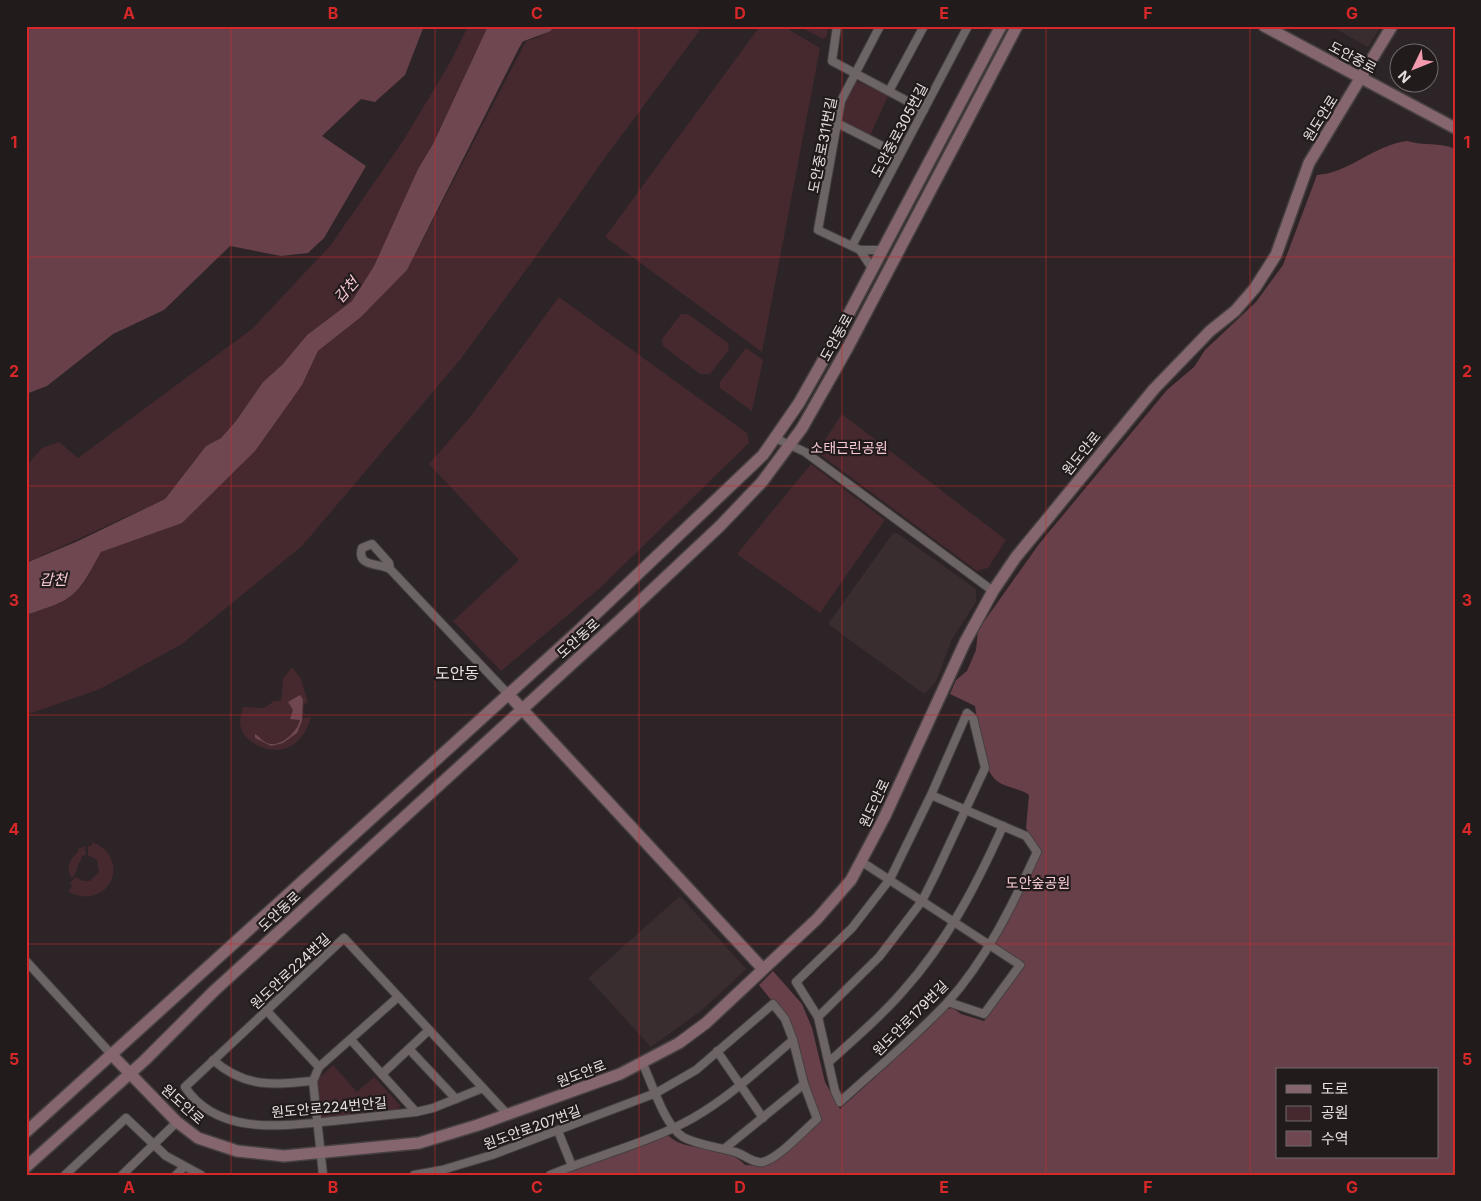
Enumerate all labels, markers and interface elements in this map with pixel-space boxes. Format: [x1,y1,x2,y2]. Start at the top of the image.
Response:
text: A [123,3,135,23]
text: B [328,3,338,23]
text: C [531,3,543,23]
text: D [734,3,746,23]
text: E [939,3,949,23]
text: F [1143,3,1153,23]
text: G [1346,3,1358,23]
street label: 도안중로 [1326,37,1380,77]
north arrow [1388,42,1438,92]
text: N [1394,68,1414,87]
street label: 도안중로305번길 [867,80,931,180]
street label: 원도안로 [1299,92,1341,144]
street label: 도안중로311번길 [804,96,840,194]
text: 1 [11,132,17,152]
text: 1 [1464,132,1470,152]
water label: 갑천 [330,272,364,307]
street label: 도안동로 [816,310,856,364]
text: 2 [9,361,19,381]
text: 2 [1462,361,1472,381]
street label: 원도안로 [1058,428,1104,478]
park label: 소태근린공원 [810,439,888,456]
water label: 갑천 [39,570,69,589]
text: 3 [9,590,19,610]
text: 3 [1462,590,1472,610]
street label: 도안동로 [553,614,603,662]
district label: 도안동 [435,663,479,683]
street label: 원도안로 [855,776,893,830]
text: 4 [9,819,20,839]
text: 4 [1462,819,1473,839]
park label: 도안숲공원 [1006,874,1070,891]
street label: 도안동로 [254,887,304,935]
street label: 원도안로224번길 [246,930,334,1012]
street label: 원도안로179번길 [869,977,951,1059]
text: 5 [9,1049,19,1069]
text: 5 [1462,1049,1472,1069]
street label: 원도안로 [554,1056,608,1090]
legend [1276,1068,1438,1158]
text: 도로 [1321,1079,1349,1098]
street label: 원도안로 [158,1080,208,1128]
street label: 원도안로224번안길 [270,1093,388,1121]
street label: 원도안로207번길 [481,1102,583,1152]
text: 공원 [1321,1103,1349,1122]
text: 수역 [1321,1129,1349,1148]
text: A [123,1177,135,1197]
text: B [328,1177,338,1197]
text: C [531,1177,543,1197]
text: D [734,1177,746,1197]
text: E [939,1177,949,1197]
text: F [1143,1177,1153,1197]
text: G [1346,1177,1358,1197]

